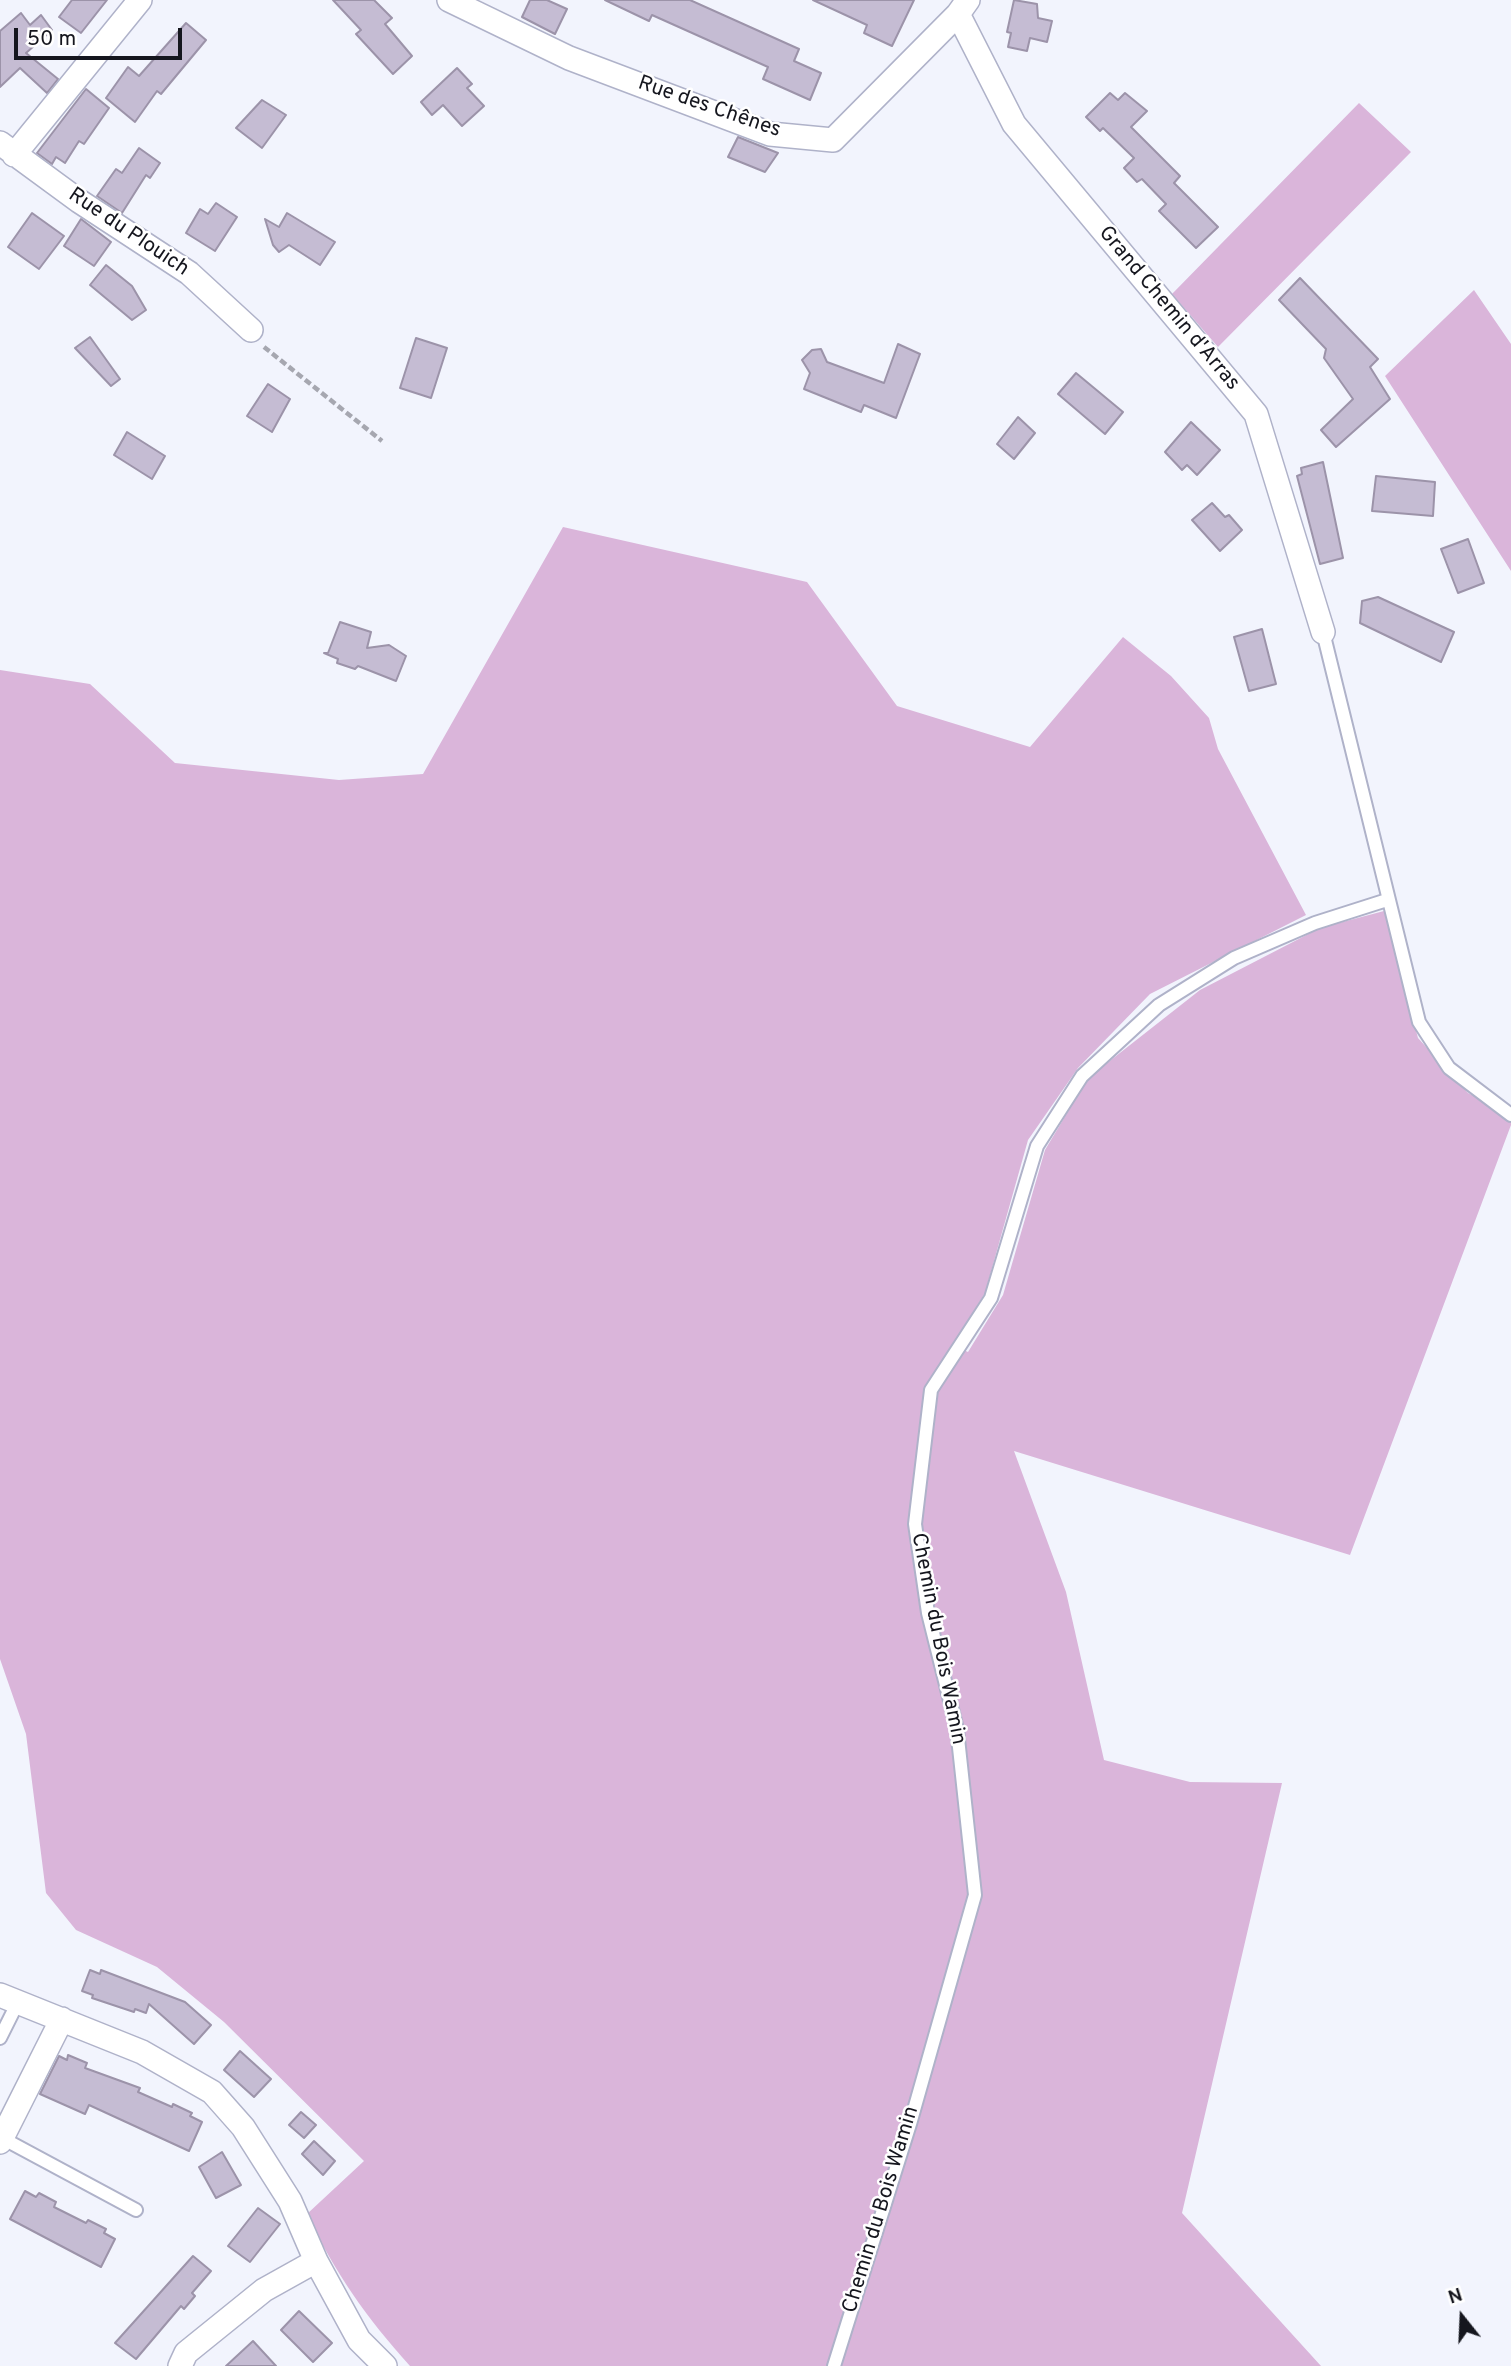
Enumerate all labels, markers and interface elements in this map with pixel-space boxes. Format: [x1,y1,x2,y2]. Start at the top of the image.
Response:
scale bar [18,14,186,58]
text: 50 m [27,26,76,53]
street label: Rue des Chênes [634,72,784,144]
street label: Rue du Plouich [63,183,193,283]
street label: Grand Chemin d'Arras [1092,222,1244,396]
street label: Chemin du Bois Wamin [904,1531,970,1747]
street label: Chemin du Bois Wamin [839,2104,925,2316]
north arrow [1427,2282,1497,2352]
text: N [1445,2284,1466,2311]

